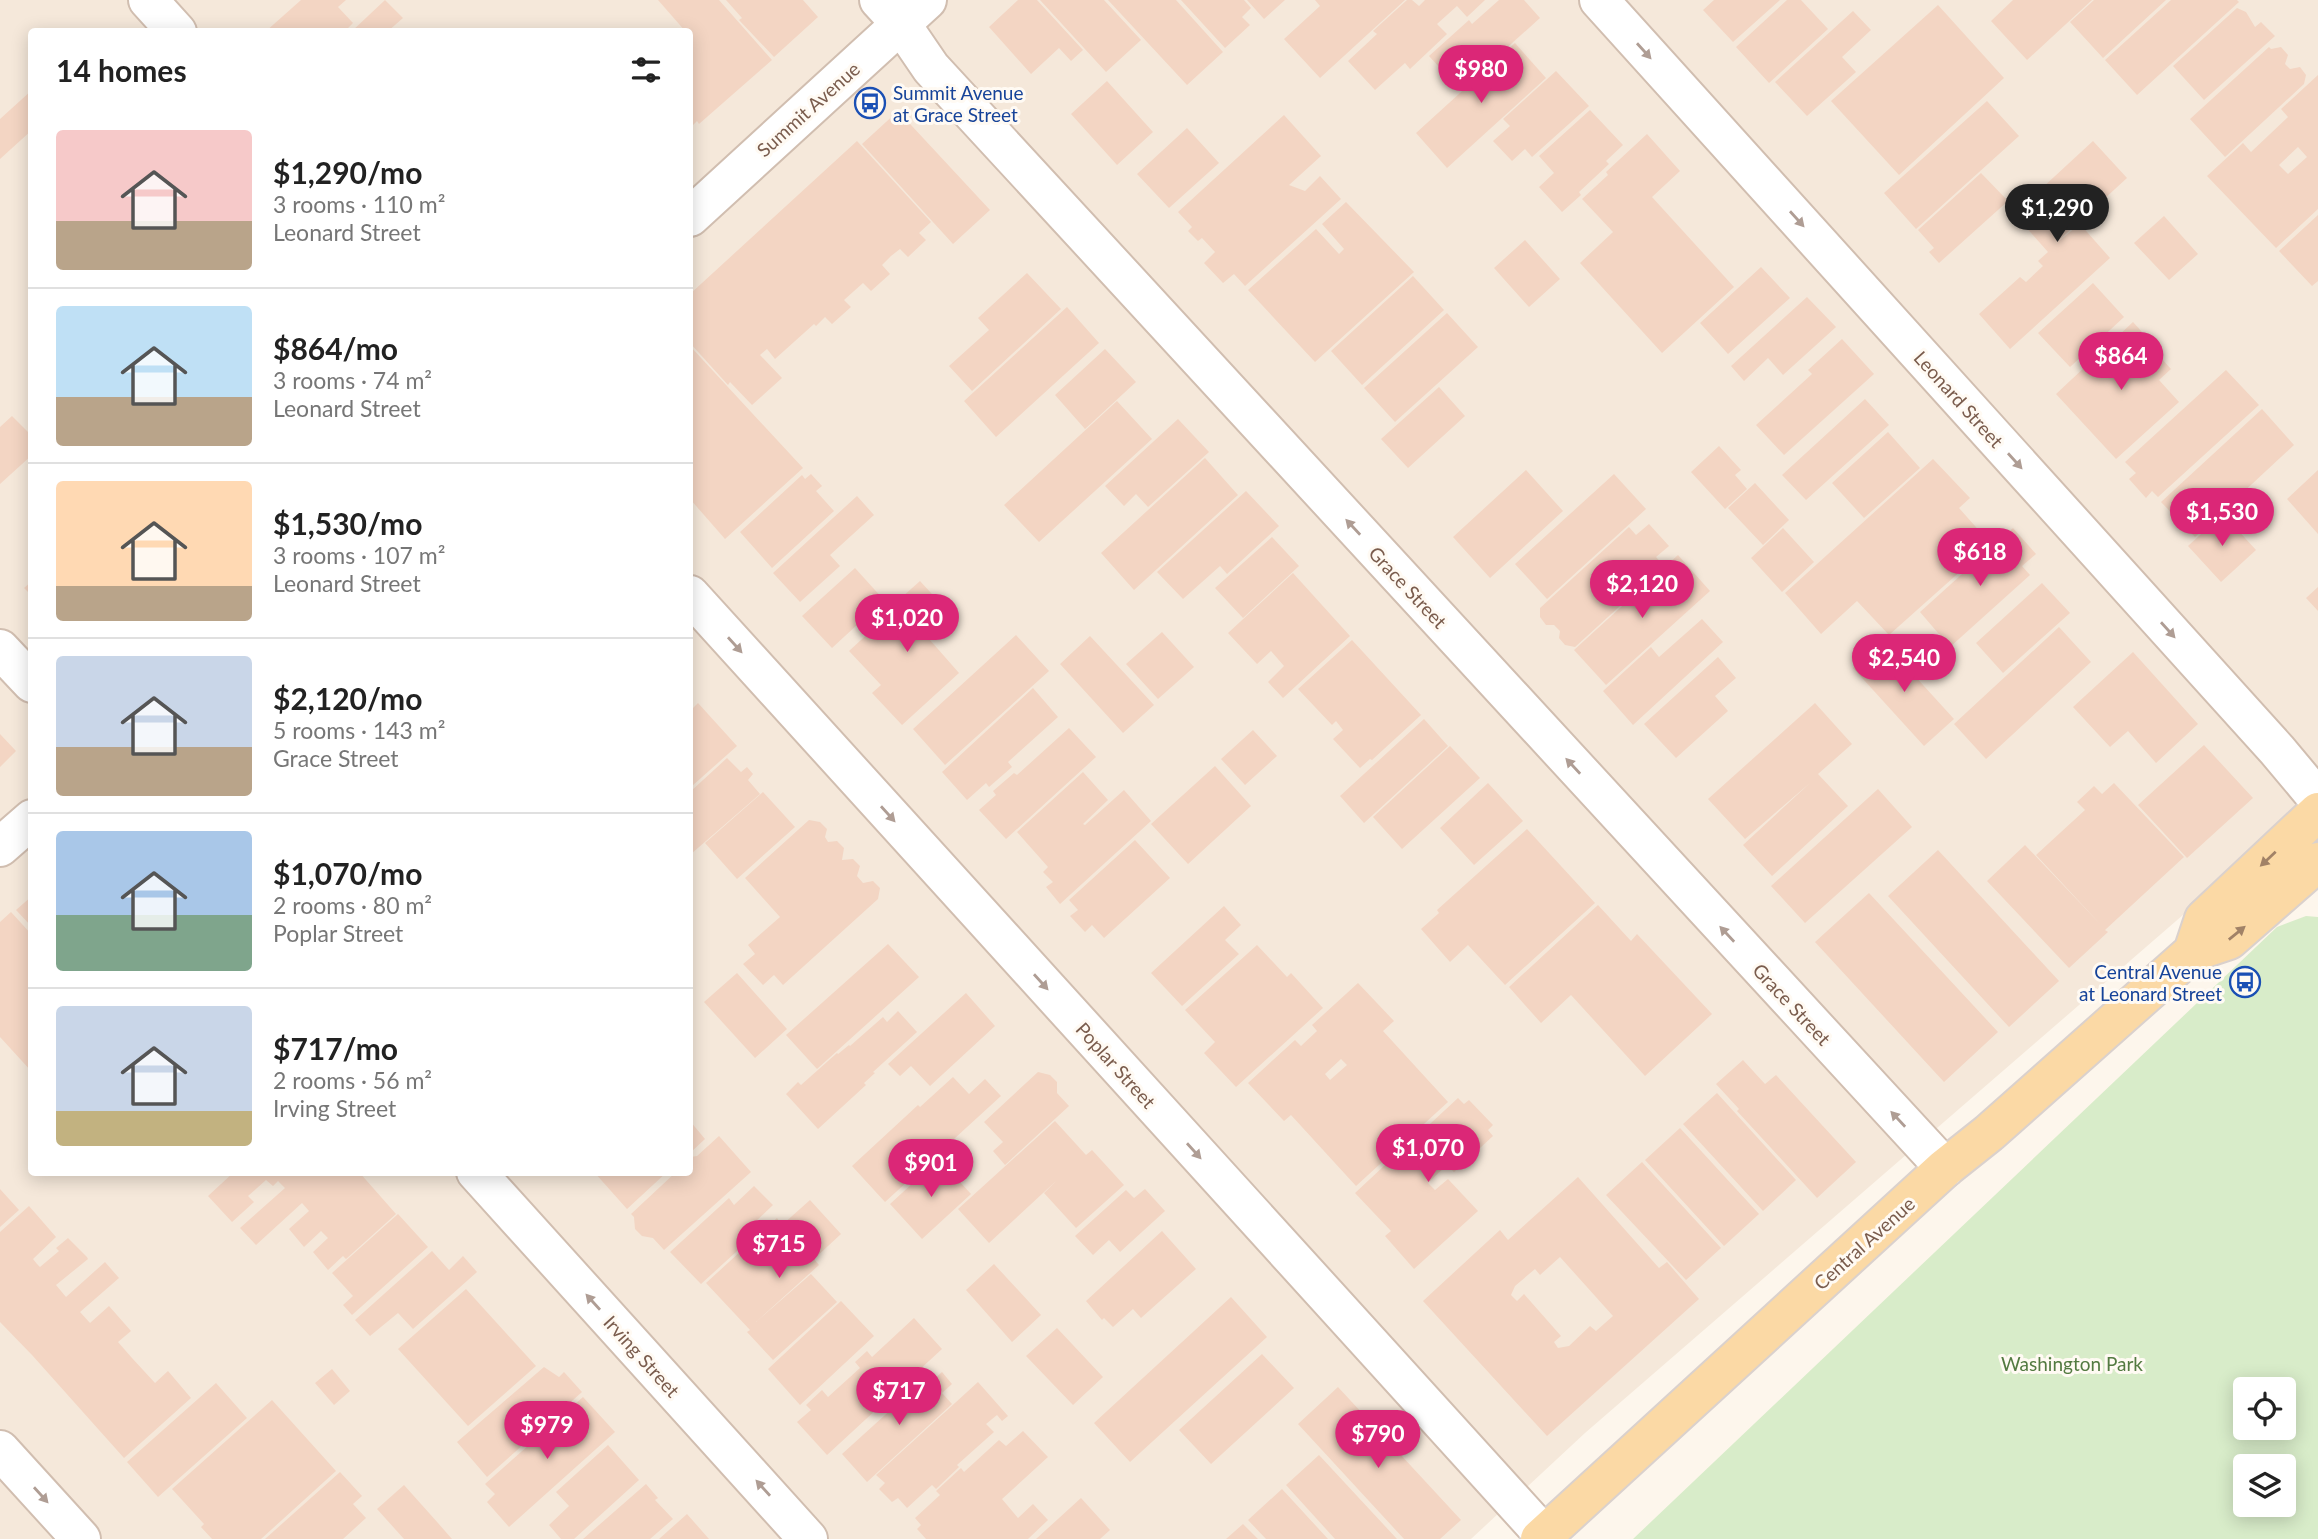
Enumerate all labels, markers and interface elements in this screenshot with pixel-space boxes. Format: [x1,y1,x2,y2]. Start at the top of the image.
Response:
one-way arrow [1636,42,1652,59]
pin: $980 [1440,46,1522,105]
icon: filters [627,51,665,89]
text: 14 homes [56,52,187,88]
text: $980 [1454,54,1508,82]
street label: Summit Avenue [752,57,864,161]
place label: Summit Avenue at Grace Street [893,81,1023,126]
bus stop icon: Summit Avenue at Grace Street [853,86,887,120]
text: $1,290/mo [273,154,422,190]
icon: home [112,158,196,242]
pin: $1,290 [2000,184,2114,244]
text: 3 rooms · 110 m² [273,190,445,218]
text: $1,290 [2021,193,2093,221]
one-way arrow [1789,210,1805,228]
text: Leonard Street [273,218,421,246]
text: $864/mo [273,330,398,366]
pin: $864 [2080,332,2162,392]
icon: home [112,334,196,418]
text: $864 [2094,341,2148,369]
street label: Leonard Street [1910,346,2008,452]
text: 3 rooms · 74 m² [273,366,432,394]
text: Leonard Street [273,394,421,422]
one-way arrow [2007,452,2023,470]
pin: $1,530 [2165,489,2279,548]
text: $1,530 [2186,497,2258,525]
text: $1,530/mo [273,505,422,541]
icon: home [112,509,196,593]
one-way arrow [1345,518,1361,536]
pin: $618 [1939,528,2021,588]
text: $618 [1953,537,2007,565]
text: 3 rooms · 107 m² [273,541,445,569]
street label: Grace Street [1364,541,1452,633]
pin: $2,120 [1585,560,1699,620]
text: Leonard Street [273,569,421,597]
text: $2,120 [1606,569,1678,597]
pin: $1,020 [850,594,964,654]
text: $1,020 [871,603,943,631]
one-way arrow [2160,621,2176,639]
pin: $2,540 [1847,634,1961,694]
one-way arrow [727,636,743,653]
text: $2,540 [1868,643,1940,671]
text: $2,120/mo [273,680,422,716]
icon: home [112,684,196,768]
text: 5 rooms · 143 m² [273,716,445,744]
text: Grace Street [273,744,399,772]
one-way arrow [1566,758,1582,775]
one-way arrow [880,805,896,823]
one-way arrow [2259,851,2277,867]
text: $1,070/mo [273,855,422,891]
icon: home [112,859,196,943]
text: 2 rooms · 80 m² [273,891,432,919]
text: Poplar Street [273,919,403,947]
one-way arrow [2228,925,2246,940]
one-way arrow [1720,926,1736,943]
street label: Grace Street [1748,958,1836,1050]
place label: Central Avenue at Leonard Street [2079,960,2222,1005]
bus stop icon: Central Avenue at Leonard Street [2228,965,2262,999]
one-way arrow [1033,973,1049,991]
street label: Poplar Street [1071,1017,1161,1113]
text: $717/mo [273,1030,398,1066]
icon: home [112,1034,196,1118]
text: 2 rooms · 56 m² [273,1066,432,1094]
text: Irving Street [273,1094,396,1122]
one-way arrow [1890,1110,1906,1128]
pin: $1,070 [1371,1124,1485,1184]
text: $1,070 [1392,1133,1464,1161]
pin: $901 [890,1140,972,1199]
one-way arrow [1186,1142,1202,1160]
text: $901 [904,1148,958,1176]
street label: Central Avenue [1809,1192,1919,1294]
pin: $715 [738,1220,820,1280]
text: $715 [752,1229,806,1257]
one-way arrow [585,1293,601,1311]
street label: Irving Street [599,1310,685,1402]
park label: Washington Park [2001,1352,2143,1375]
pin: $717 [858,1368,940,1427]
text: $717 [872,1376,926,1404]
map controls [2233,1377,2296,1517]
button: locate [2233,1377,2296,1440]
pin: $979 [506,1402,588,1461]
text: $979 [520,1410,574,1438]
pin: $790 [1337,1410,1419,1470]
text: $790 [1351,1419,1405,1447]
button: layers [2233,1454,2296,1517]
one-way arrow [755,1480,771,1497]
one-way arrow [32,1486,48,1503]

